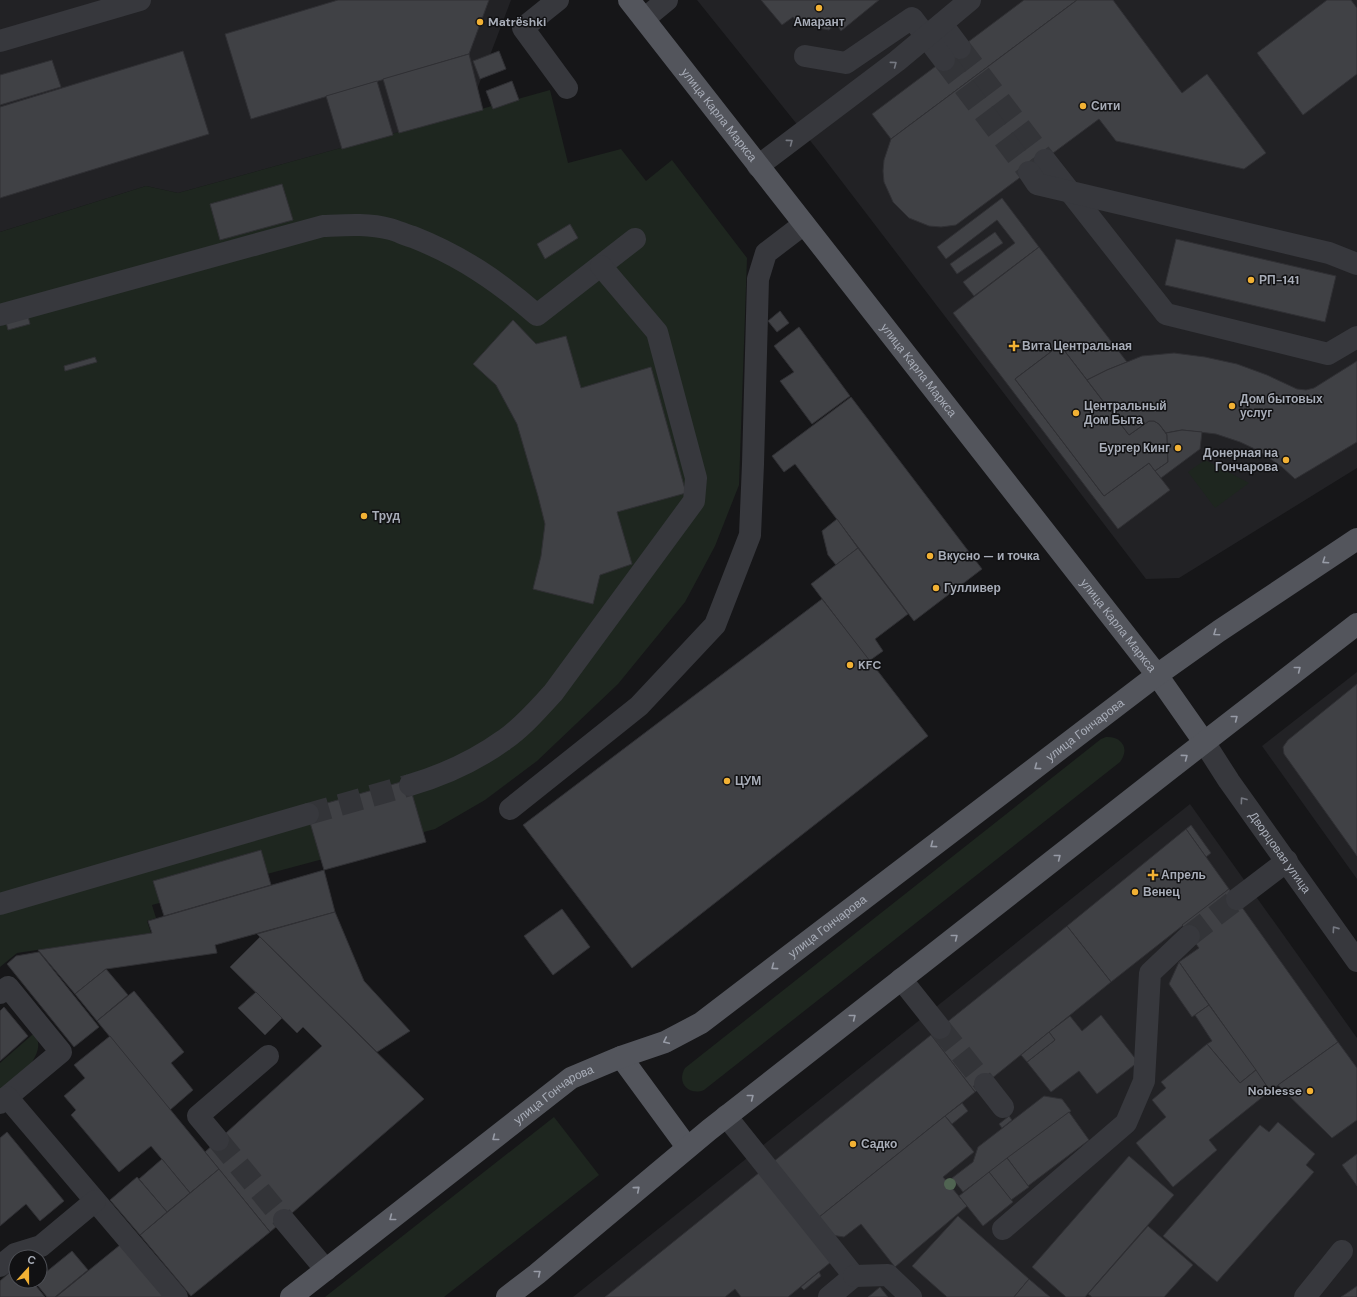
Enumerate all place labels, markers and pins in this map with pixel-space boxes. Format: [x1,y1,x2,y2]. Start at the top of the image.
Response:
marker: Амарант [814,3,824,13]
place label: Matrёshki [488,14,546,30]
place label: Амарант [793,14,845,30]
marker: Matrёshki [475,17,485,27]
place label: Сити [1091,98,1120,114]
marker: Сити [1078,101,1088,111]
place label: РП-141 [1259,272,1299,288]
marker: РП-141 [1246,275,1256,285]
place label: Вита Центральная [1022,338,1132,354]
marker: Вита Центральная [1009,341,1019,351]
place label: Дом бытовых услуг [1240,391,1323,421]
place label: Центральный Дом Быта [1084,398,1167,428]
marker: Дом бытовых услуг [1227,401,1237,411]
marker: Центральный Дом Быта [1071,408,1081,418]
place label: Бургер Кинг [1099,440,1170,456]
marker: Бургер Кинг [1173,443,1183,453]
place label: Донерная на Гончарова [1203,445,1278,475]
marker: Донерная на Гончарова [1281,455,1291,465]
place label: Труд [372,508,400,524]
marker: Труд [359,511,369,521]
place label: Вкусно — и точка [938,548,1040,564]
marker: Вкусно — и точка [925,551,935,561]
place label: Гулливер [944,580,1001,596]
marker: Гулливер [931,583,941,593]
place label: KFC [858,657,882,673]
marker: KFC [845,660,855,670]
place label: ЦУМ [735,773,761,789]
marker: ЦУМ [722,776,732,786]
place label: Апрель [1161,867,1206,883]
marker: Апрель [1148,870,1158,880]
place label: Венец [1143,884,1180,900]
marker: Венец [1130,887,1140,897]
place label: Noblesse [1248,1083,1302,1099]
marker: Noblesse [1305,1086,1315,1096]
place label: Садко [861,1136,897,1152]
marker: Садко [848,1139,858,1149]

